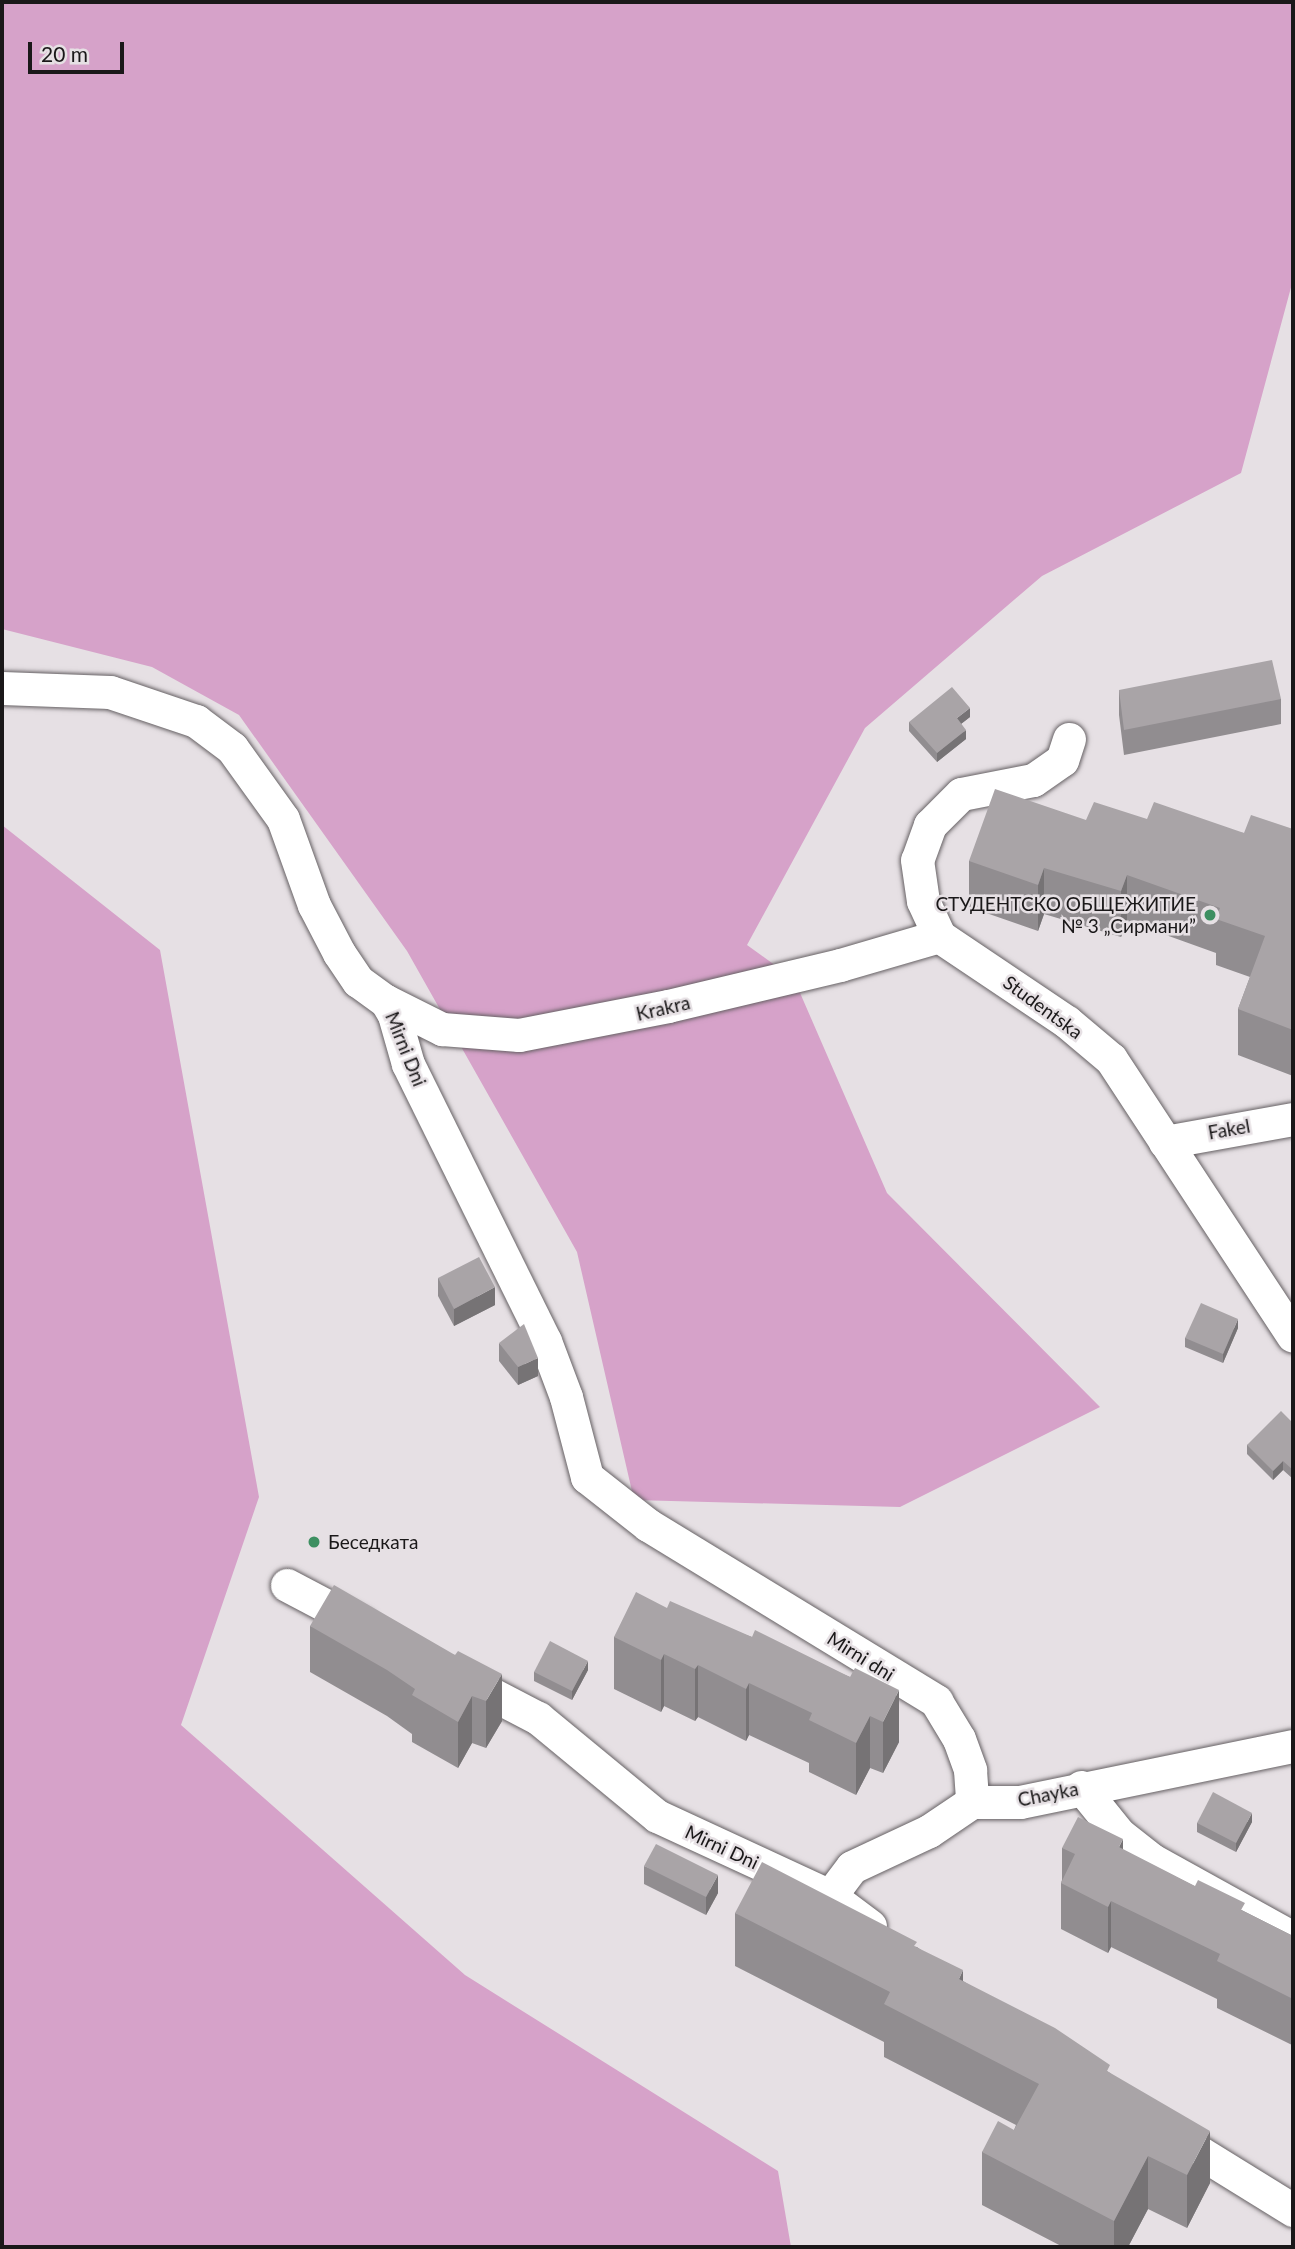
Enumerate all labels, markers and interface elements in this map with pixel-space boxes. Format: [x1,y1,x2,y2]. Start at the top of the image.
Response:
scale bar [32,28,128,72]
text: 20 m [41,41,88,66]
place label: СТУДЕНТСКО ОБЩЕЖИТИЕ № 3 „Сирмани” [935,893,1196,937]
marker: СТУДЕНТСКО ОБЩЕЖИТИЕ № 3 „Сирмани” [1202,907,1218,923]
street label: Studentska [999,971,1087,1043]
street label: Krakra [634,991,692,1025]
street label: Mirni Dni [381,1008,431,1090]
street label: Fakel [1206,1114,1252,1144]
place label: Беседката [328,1531,418,1553]
marker: Беседката [306,1534,322,1550]
street label: Mirni dni [823,1627,899,1685]
street label: Chayka [1016,1777,1080,1811]
street label: Mirni Dni [682,1820,762,1874]

